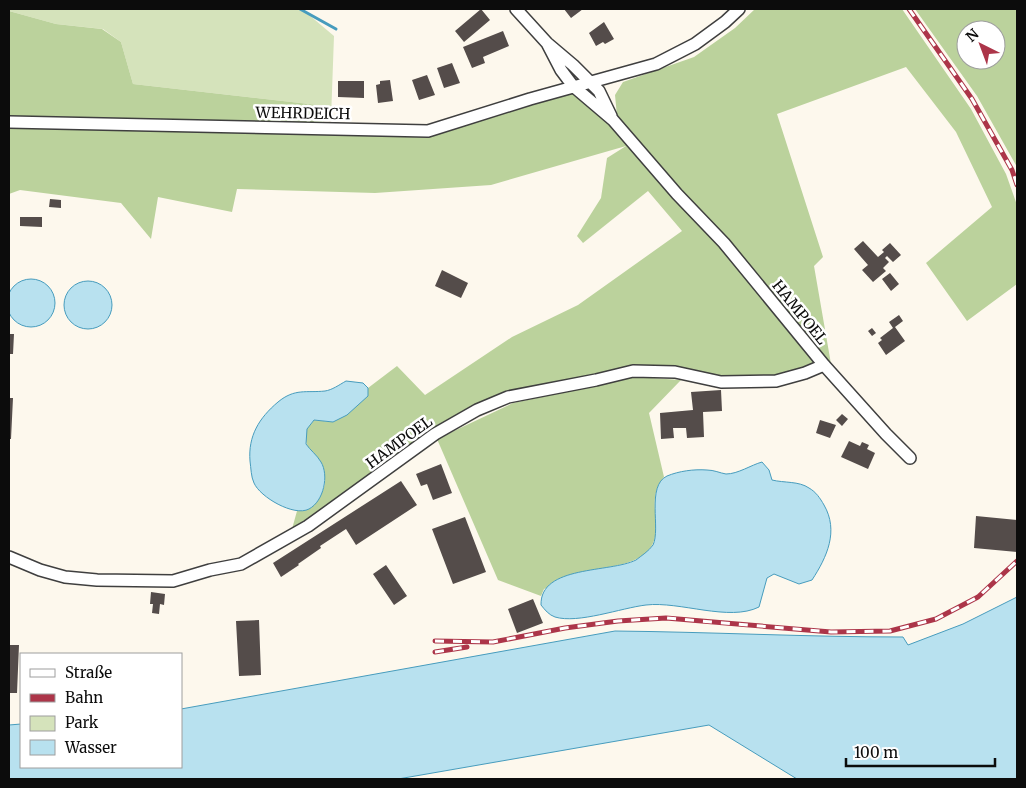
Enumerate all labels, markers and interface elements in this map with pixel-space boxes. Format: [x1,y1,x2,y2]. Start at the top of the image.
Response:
north arrow [956,20,1006,70]
text: N [962,25,982,46]
street label: WEHRDEICH [254,103,351,123]
street label: HAMPOEL [768,276,832,349]
street label: HAMPOEL [362,411,436,472]
legend [20,653,182,768]
text: Straße [65,663,112,682]
text: Bahn [65,688,103,707]
text: Park [65,713,99,732]
scale bar [846,736,995,768]
text: Wasser [64,738,117,757]
text: 100 m [854,743,898,762]

